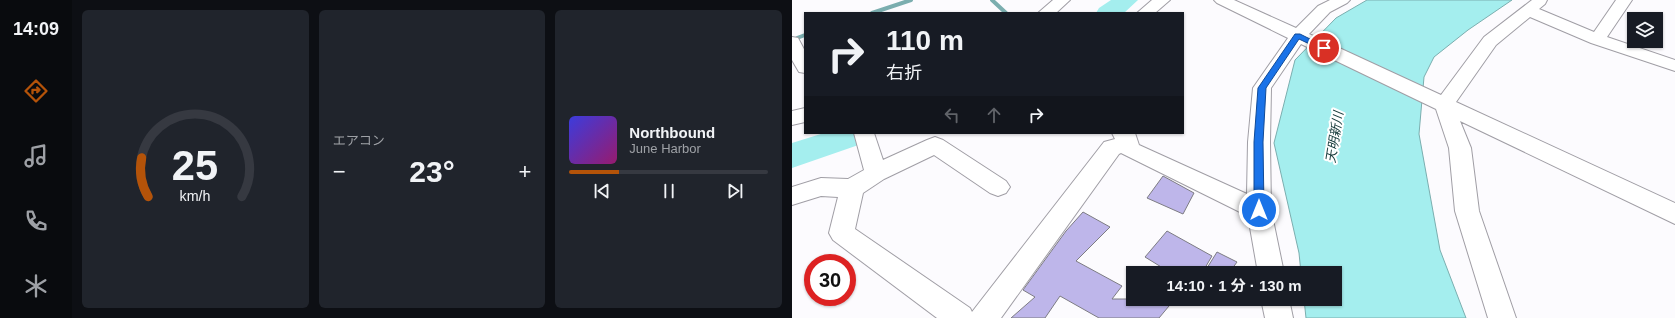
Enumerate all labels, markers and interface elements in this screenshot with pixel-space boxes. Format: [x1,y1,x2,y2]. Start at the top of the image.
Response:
map controls [1627,12,1663,48]
button: layers [1627,12,1663,48]
text: 14:09 [13,19,59,39]
text: 110 m [886,25,964,56]
icon: right [820,28,872,80]
pin [1307,31,1341,65]
icon: arrive [1313,37,1335,59]
text: 右折 [886,63,922,83]
icon: directions [22,77,50,105]
icon: left [941,104,963,126]
icon: ahead [983,104,1005,126]
icon: right [1025,104,1047,126]
water label: 天明新川 [1323,108,1346,164]
text: Northbound [629,124,715,141]
text: エアコン [333,133,385,148]
text: June Harbor [629,141,701,156]
icon: music [22,142,50,170]
text: 25 [172,142,218,189]
text: 23° [409,155,455,188]
text: − [333,159,346,184]
text: + [518,159,531,184]
icon: previous [591,180,613,202]
icon: pause [658,180,680,202]
icon: next [724,180,746,202]
text: km/h [180,188,211,204]
position arrow [1238,189,1280,231]
icon: phone [22,207,50,235]
speed limit sign: 30 [804,254,856,306]
icon: climate [22,272,50,300]
text: 14:10 · 1 分 · 130 m [1166,277,1302,294]

